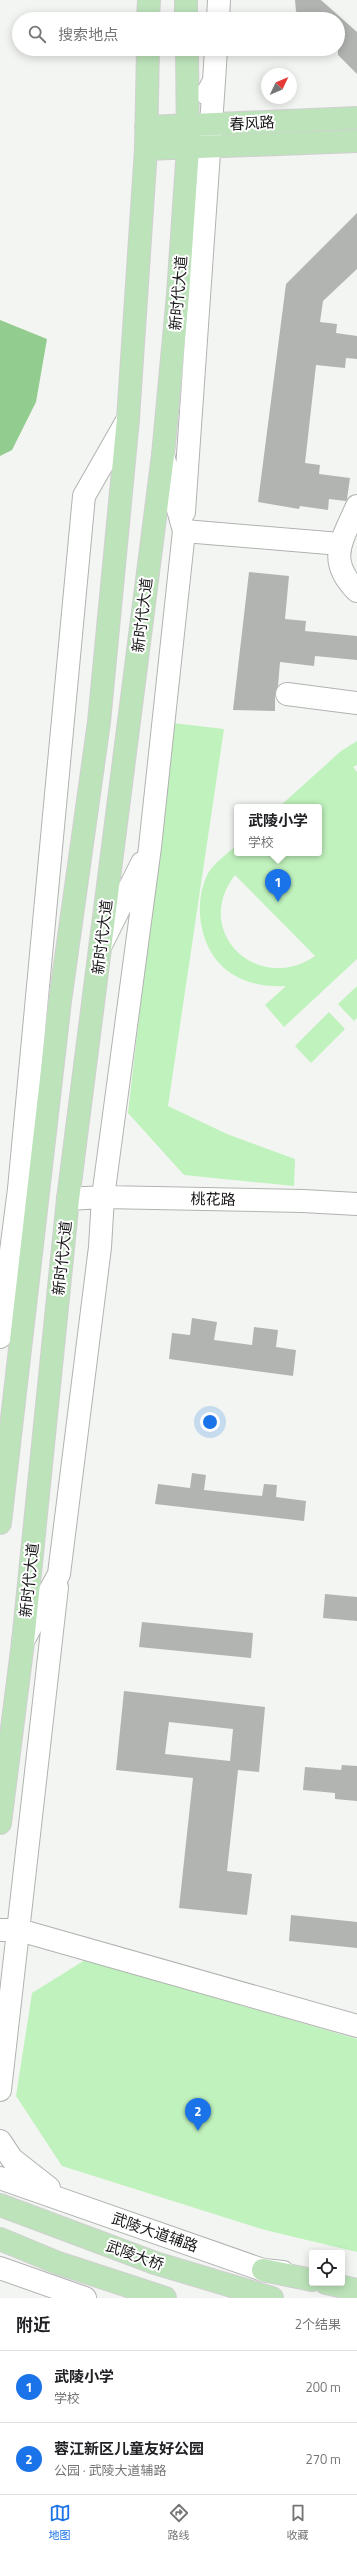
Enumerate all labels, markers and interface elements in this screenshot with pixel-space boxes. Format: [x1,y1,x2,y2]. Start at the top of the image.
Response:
search box [12,12,345,56]
icon: search [26,23,48,45]
text: 搜索地点 [58,23,118,46]
north arrow [261,68,297,104]
street label: 春风路 [229,110,275,136]
street label: 新时代大道 [163,255,193,331]
street label: 新时代大道 [126,576,158,654]
popup [234,804,322,856]
text: 武陵小学 [248,809,308,832]
text: 学校 [248,832,274,852]
pin: 1 [265,869,291,902]
street label: 新时代大道 [86,898,118,976]
street label: 桃花路 [190,1187,236,1211]
street label: 新时代大道 [47,1219,77,1297]
your location [200,1412,220,1432]
street label: 新时代大道 [14,1541,44,1619]
pin: 2 [185,2098,211,2131]
street label: 武陵大道辅路 [109,2206,201,2258]
street label: 武陵大桥 [103,2234,167,2276]
map controls [309,2250,345,2286]
button: locate [309,2250,345,2286]
text: 附近 [16,2312,50,2338]
text: 2个结果 [295,2314,341,2334]
text: 武陵小学 [54,2365,114,2388]
text: 1 [25,2377,33,2397]
text: 200 m [305,2377,341,2397]
text: 学校 [54,2388,80,2408]
text: 蓉江新区儿童友好公园 [54,2437,204,2460]
text: 2 [25,2449,33,2469]
text: 270 m [305,2449,341,2469]
text: 公园 · 武陵大道辅路 [54,2460,167,2480]
tab: 地图 [49,2502,71,2543]
tab: 路线 [168,2502,190,2543]
tab: 收藏 [287,2502,309,2543]

